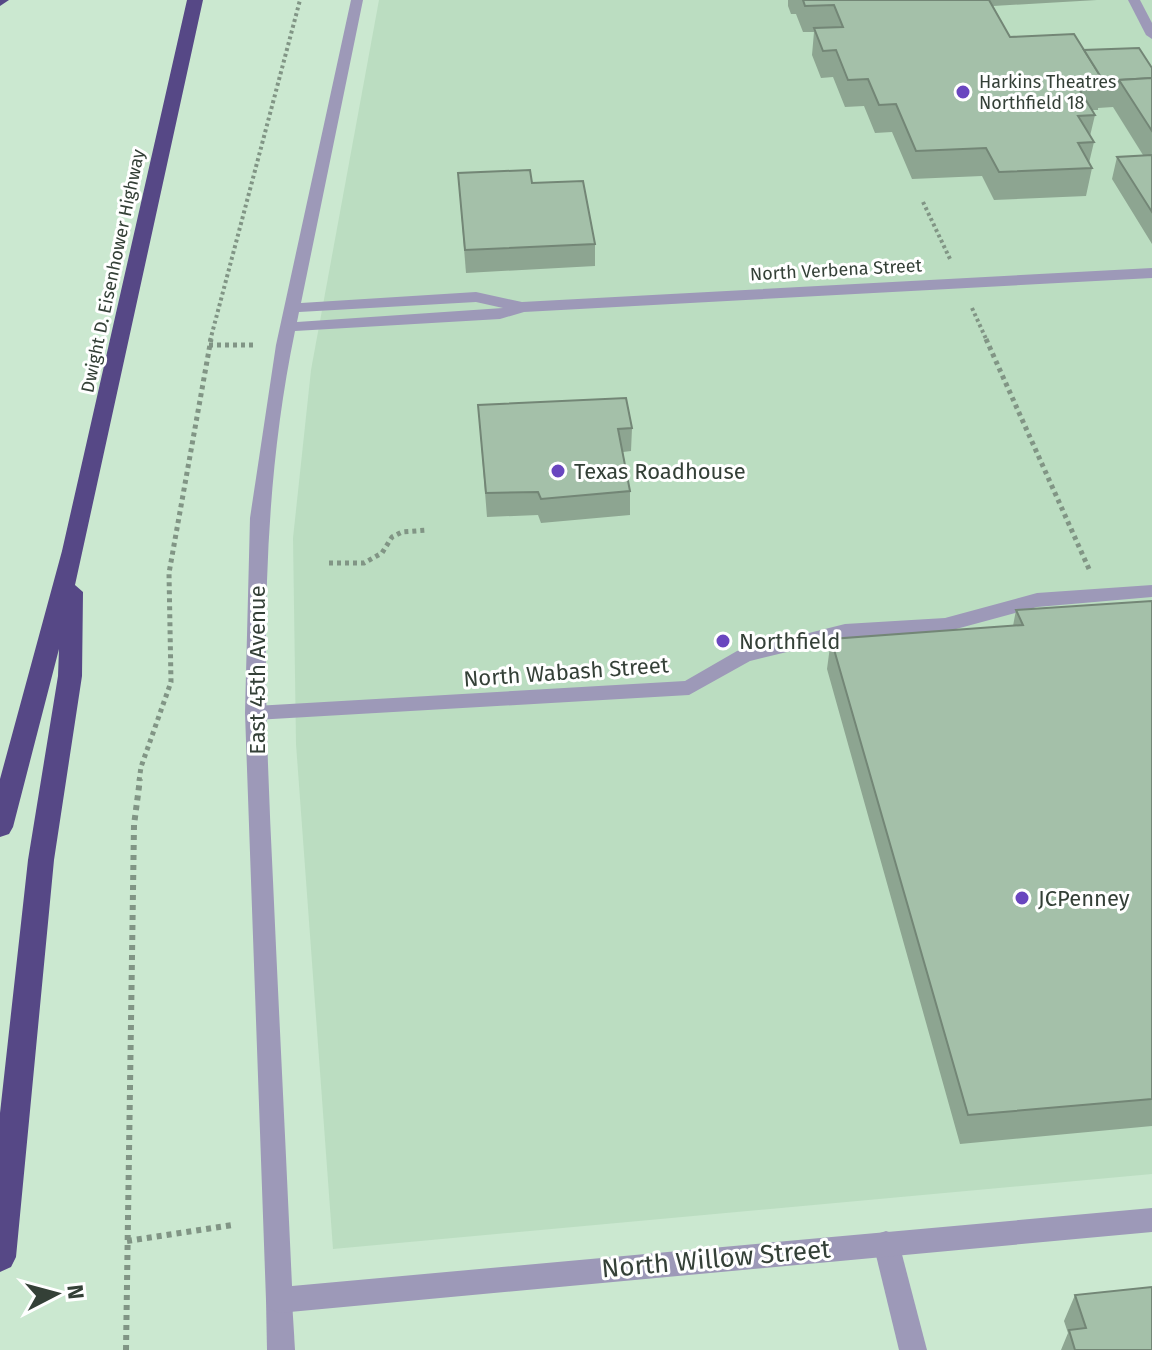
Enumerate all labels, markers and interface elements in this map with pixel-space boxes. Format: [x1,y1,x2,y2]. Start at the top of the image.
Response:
place label: Harkins Theatres Northfield 18 [979,71,1116,114]
marker: Harkins Theatres Northfield 18 [954,83,972,101]
street label: Dwight D. Eisenhower Highway [76,147,150,395]
street label: North Verbena Street [749,254,923,285]
place label: Texas Roadhouse [574,458,746,485]
marker: Texas Roadhouse [549,462,567,480]
street label: East 45th Avenue [244,585,271,755]
place label: Northfield [739,628,840,655]
marker: Northfield [714,632,732,650]
street label: North Wabash Street [462,651,670,693]
place label: JCPenney [1038,885,1130,912]
marker: JCPenney [1013,889,1031,907]
street label: North Willow Street [600,1233,832,1284]
north arrow [16,1254,96,1334]
text: N [61,1283,90,1301]

